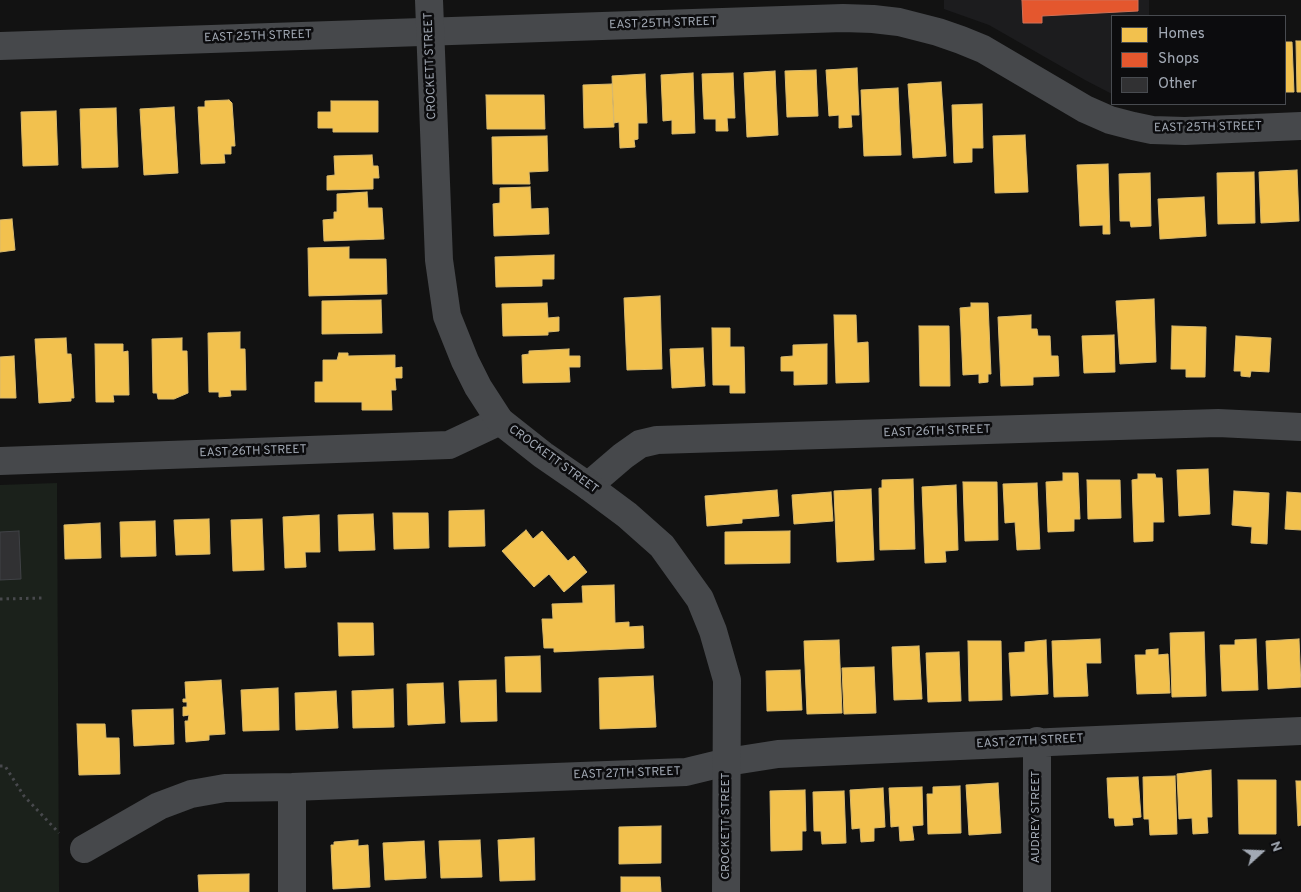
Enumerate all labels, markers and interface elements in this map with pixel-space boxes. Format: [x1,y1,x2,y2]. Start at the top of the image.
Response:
street label: CROCKETT STREET [422,12,440,120]
street label: EAST 25TH STREET [609,15,717,33]
legend [1111,15,1286,105]
text: Homes [1158,25,1205,44]
street label: EAST 25TH STREET [204,28,312,46]
text: Shops [1158,50,1199,69]
text: Other [1158,75,1197,94]
street label: EAST 25TH STREET [1154,120,1262,136]
street label: CROCKETT STREET [505,423,601,497]
street label: EAST 26TH STREET [883,423,991,441]
street label: EAST 26TH STREET [199,443,307,461]
street label: EAST 27TH STREET [976,732,1084,752]
street label: EAST 27TH STREET [573,765,681,783]
street label: AUDREY STREET [1030,771,1044,863]
street label: CROCKETT STREET [720,772,734,880]
north arrow [1236,827,1286,877]
text: N [1266,839,1285,854]

